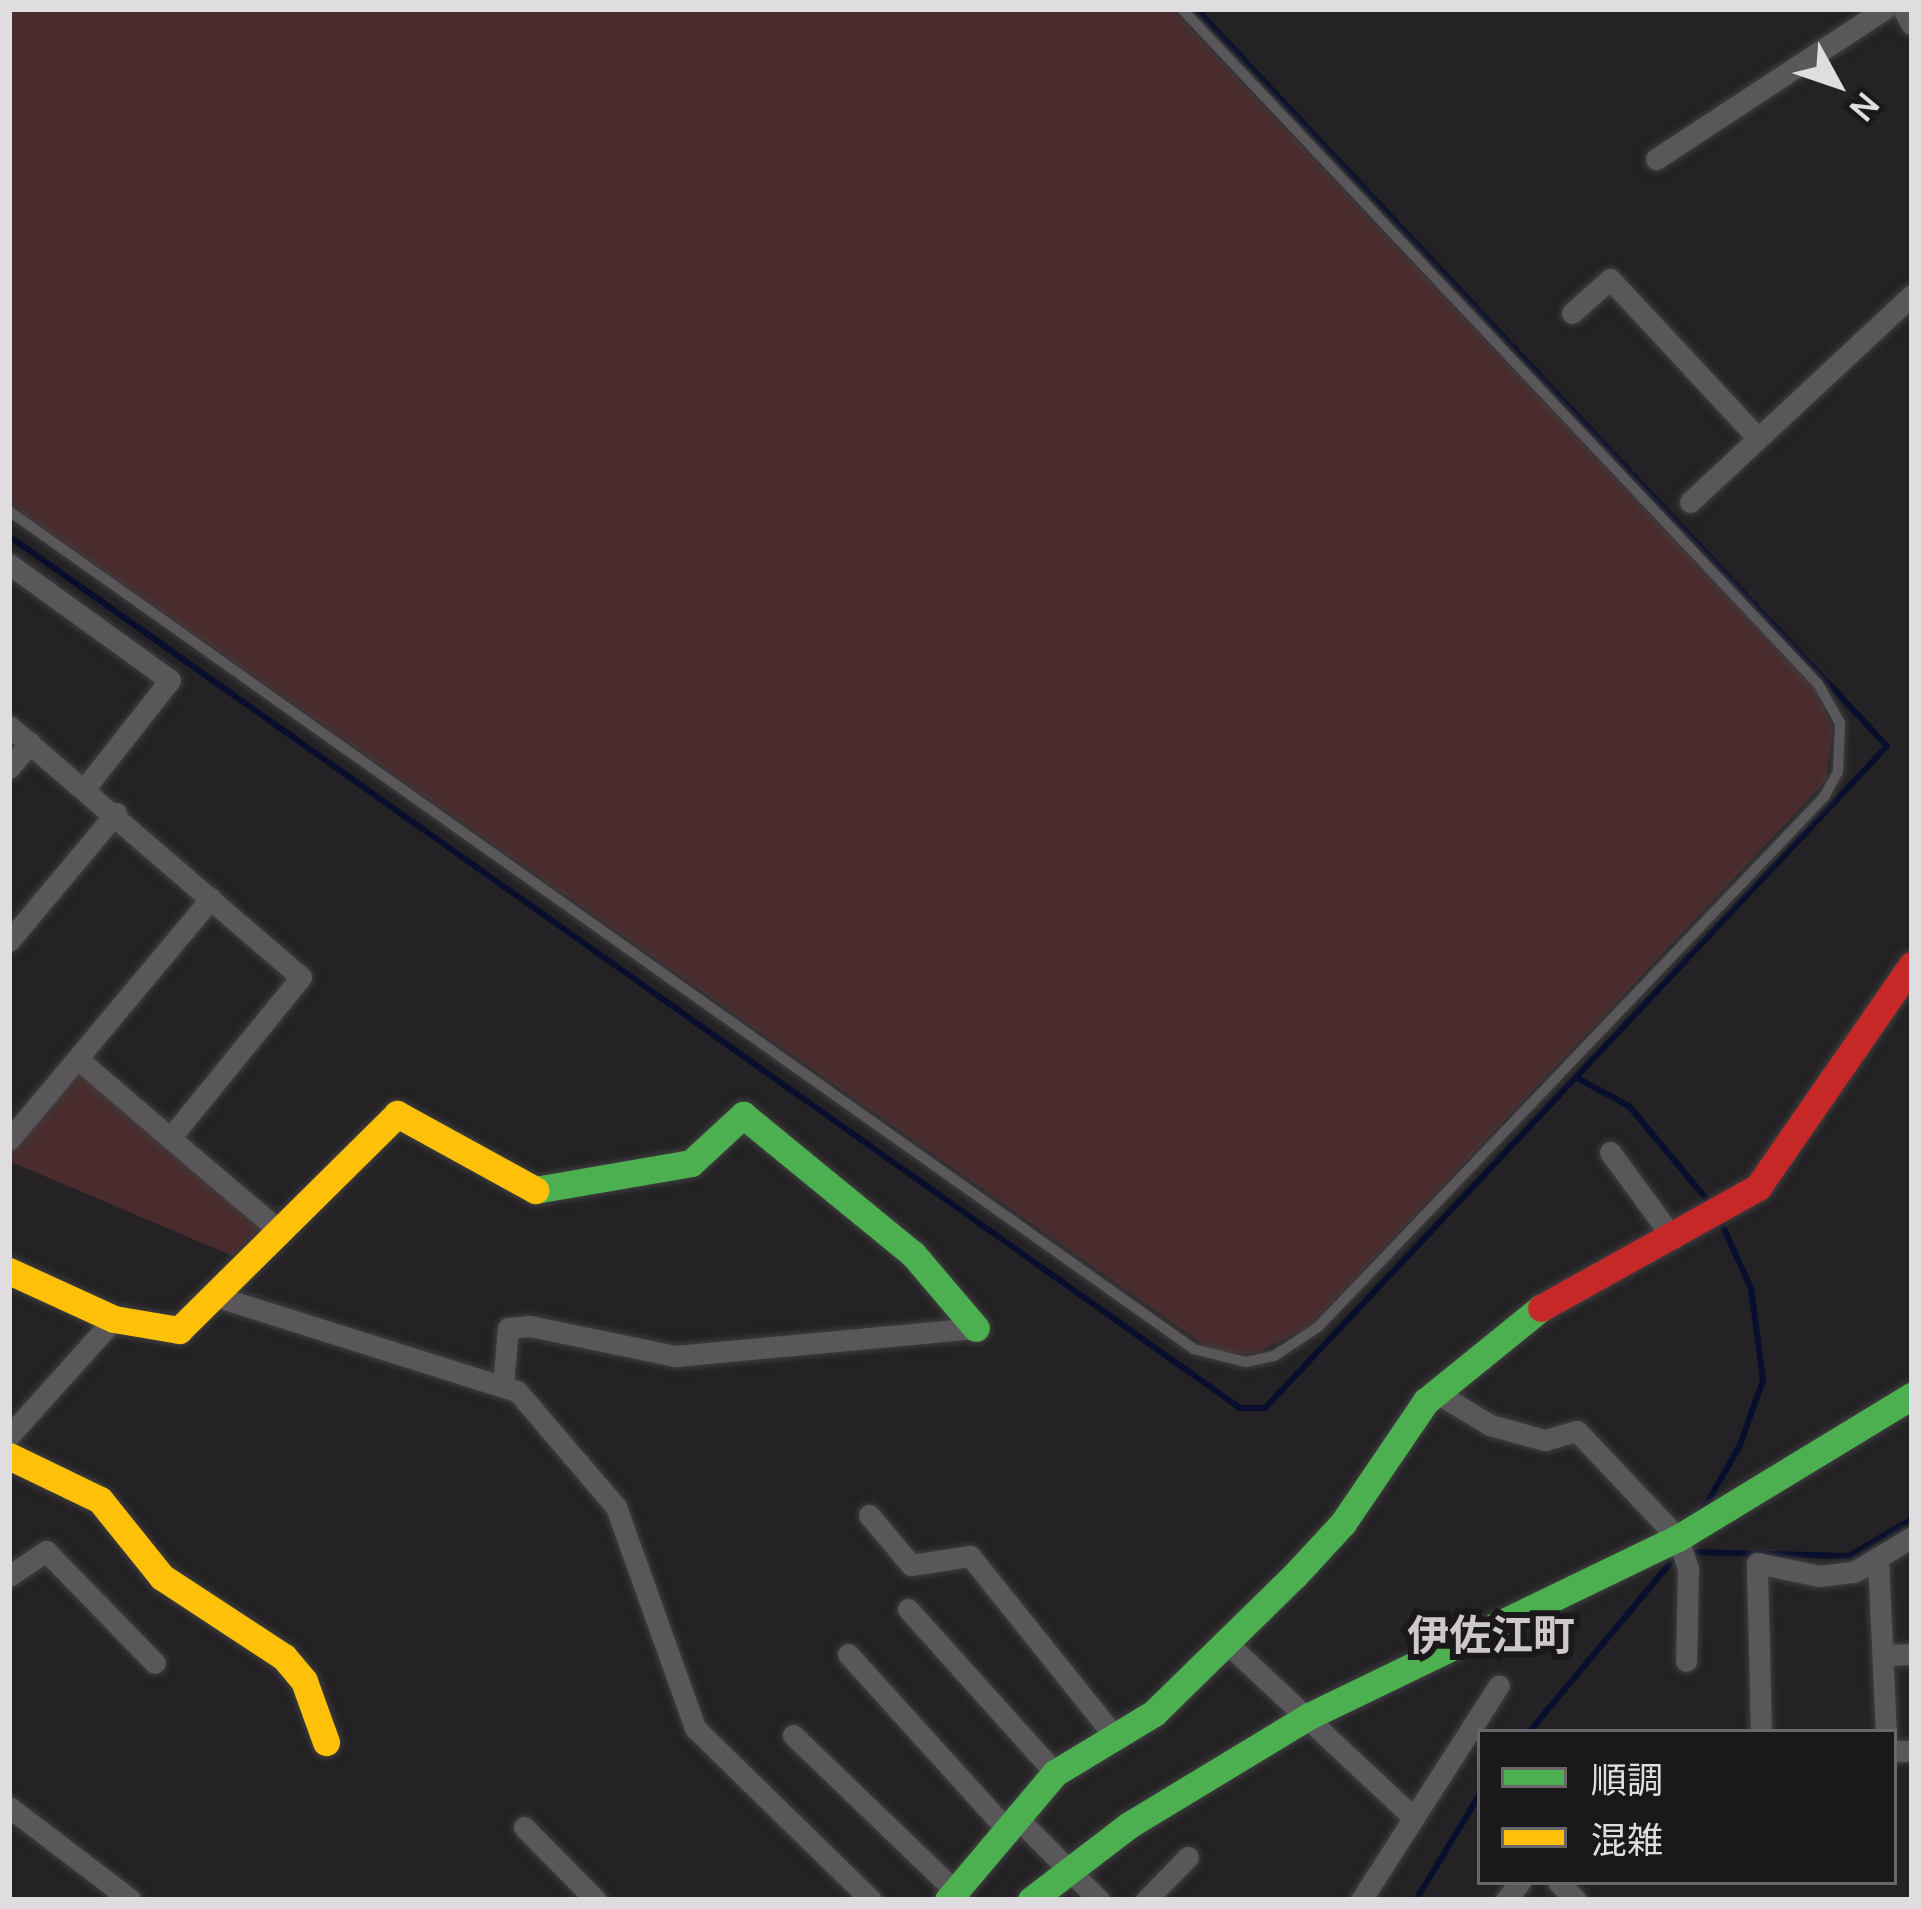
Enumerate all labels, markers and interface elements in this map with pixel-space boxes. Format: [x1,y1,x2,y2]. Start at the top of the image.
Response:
north arrow [1777,24,1897,144]
text: N [1840,84,1890,131]
district label: 伊佐江町 [1407,1609,1575,1659]
legend [1477,1729,1897,1885]
text: 順調 [1591,1755,1663,1804]
text: 混雑 [1591,1815,1663,1864]

